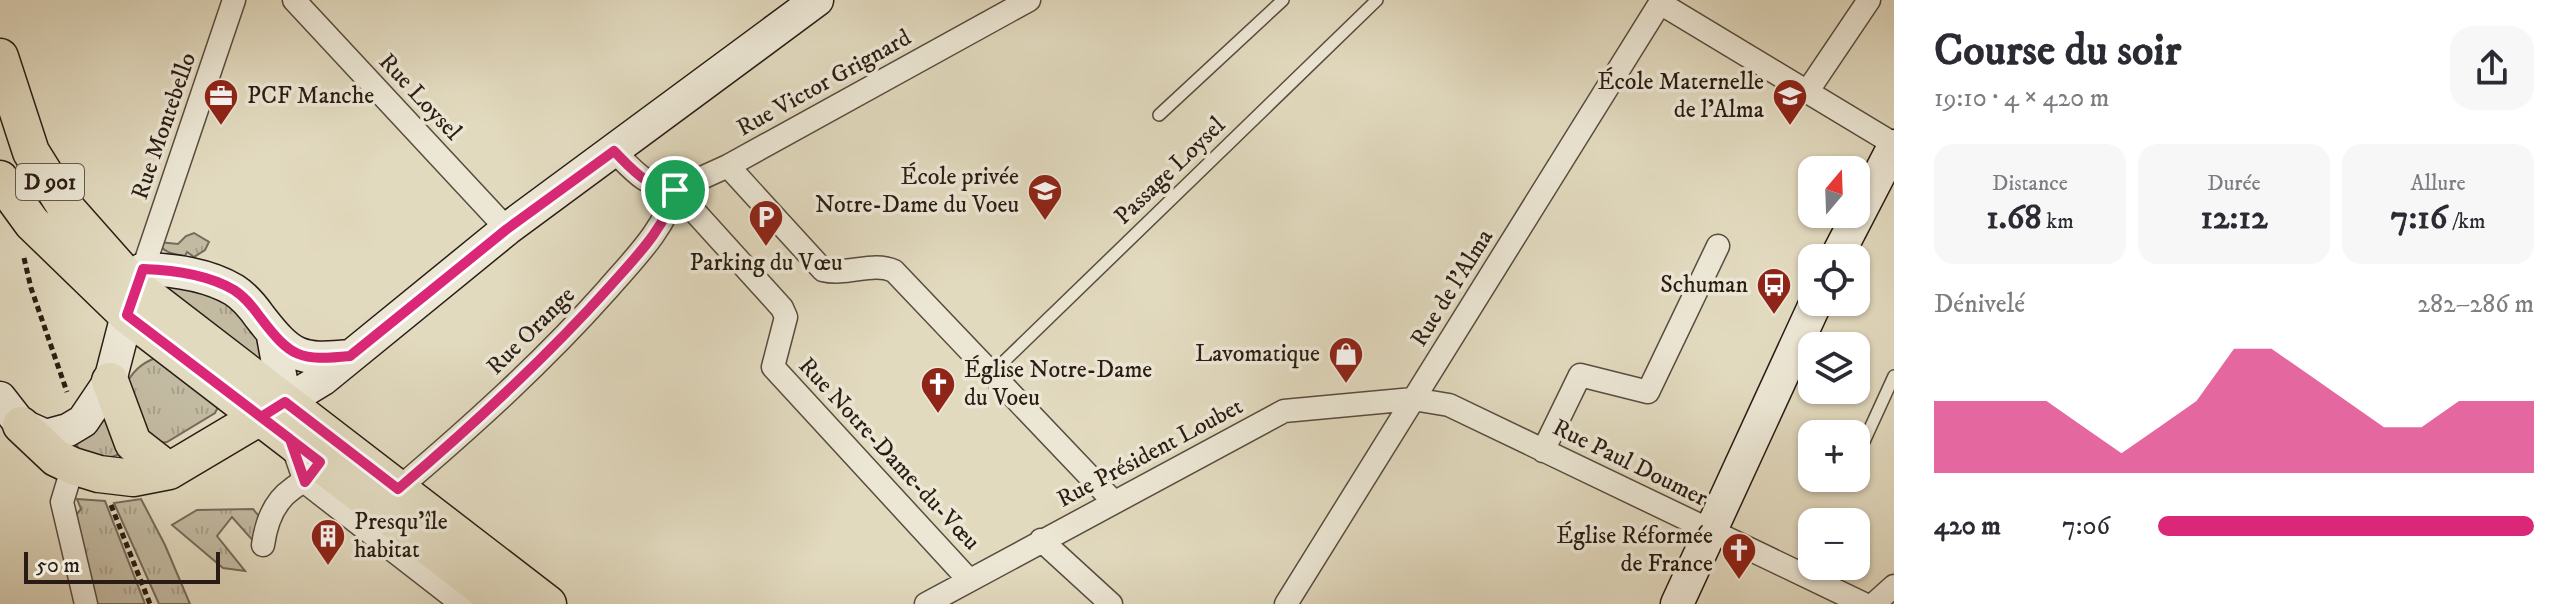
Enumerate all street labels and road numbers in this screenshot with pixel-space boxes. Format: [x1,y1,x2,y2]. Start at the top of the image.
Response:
street label: Rue Victor Grignard [732,23,916,143]
street label: Rue Loysel [372,47,468,147]
street label: Rue Montebello [125,49,203,203]
street label: Passage Loysel [1108,110,1232,231]
road number: D 901 [16,164,84,200]
street label: Rue de l'Alma [1404,223,1500,352]
street label: Rue Orange [480,280,582,382]
street label: Rue Notre-Dame-du-Vœu [792,351,986,557]
street label: Rue Président Loubet [1052,391,1248,515]
street label: Rue Paul Doumer [1548,413,1712,513]

